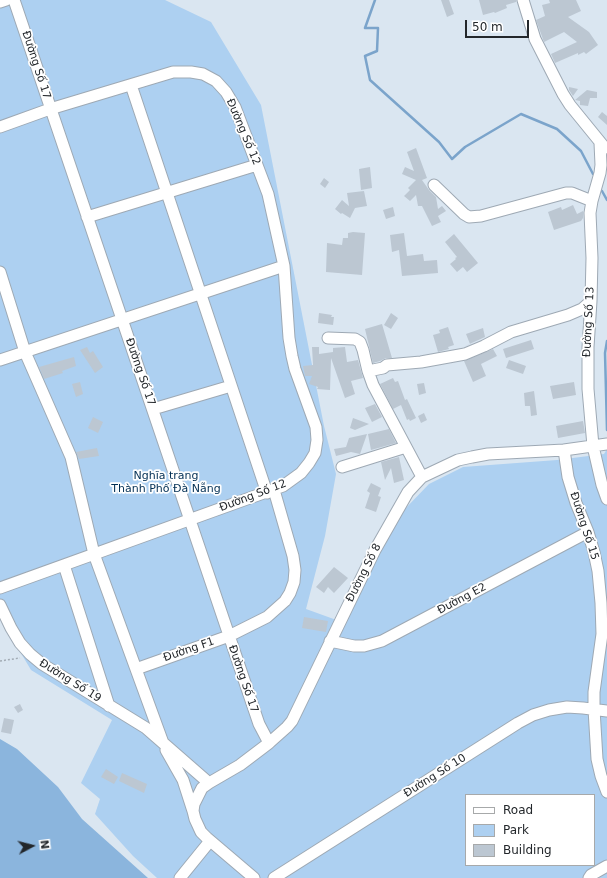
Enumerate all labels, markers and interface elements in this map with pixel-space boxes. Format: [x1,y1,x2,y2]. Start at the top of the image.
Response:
scale bar [467,12,531,38]
text: 50 m [472,20,503,34]
street label: Đường Số 17 [19,29,53,101]
street label: Đường Số 12 [223,97,263,167]
street label: Đường Số 13 [581,286,597,358]
street label: Đường Số 17 [122,336,158,408]
park label: Nghĩa trang Thành Phố Đà Nẵng [111,469,221,495]
street label: Đường Số 12 [218,477,288,515]
street label: Đường Số 15 [567,490,601,562]
street label: Đường Số 8 [344,542,384,604]
street label: Đường E2 [435,581,489,617]
street label: Đường F1 [162,635,216,665]
street label: Đường Số 17 [225,643,261,715]
street label: Đường Số 19 [36,657,104,705]
street label: Đường Số 10 [401,752,469,800]
legend [465,794,595,866]
text: Road [503,803,533,817]
text: Park [503,823,529,837]
north arrow [12,826,52,866]
text: N [37,839,51,850]
text: Building [503,843,552,857]

